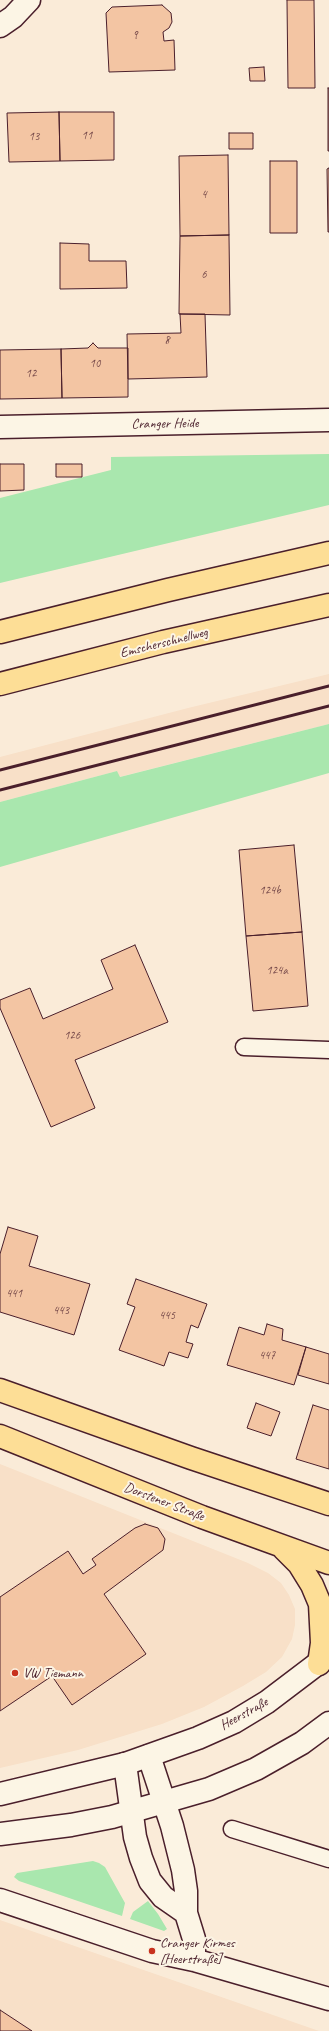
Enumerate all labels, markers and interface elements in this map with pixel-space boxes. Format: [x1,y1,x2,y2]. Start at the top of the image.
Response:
house number: 9 [132,29,138,43]
house number: 11 [82,129,92,143]
house number: 13 [29,130,39,144]
house number: 4 [201,188,207,202]
house number: 6 [201,268,207,282]
house number: 8 [164,334,170,348]
house number: 10 [90,357,100,371]
house number: 12 [26,367,36,381]
street label: Cranger Heide [131,415,199,433]
street label: Emscherschnellweg [118,624,210,662]
house number: 124b [259,884,281,898]
house number: 124a [266,964,288,978]
house number: 126 [64,1029,80,1043]
house number: 441 [6,1287,22,1301]
house number: 443 [53,1304,69,1318]
house number: 445 [159,1309,175,1323]
house number: 447 [259,1349,275,1363]
street label: Dorstener Straße [122,1479,206,1525]
place label: VW Tiemann [23,1665,83,1681]
marker: VW Tiemann [10,1668,20,1678]
street label: Heerstraße [217,1694,271,1734]
place label: Cranger Kirmes [Heerstraße] [160,1935,235,1968]
marker: Cranger Kirmes [Heerstraße] [147,1946,157,1956]

